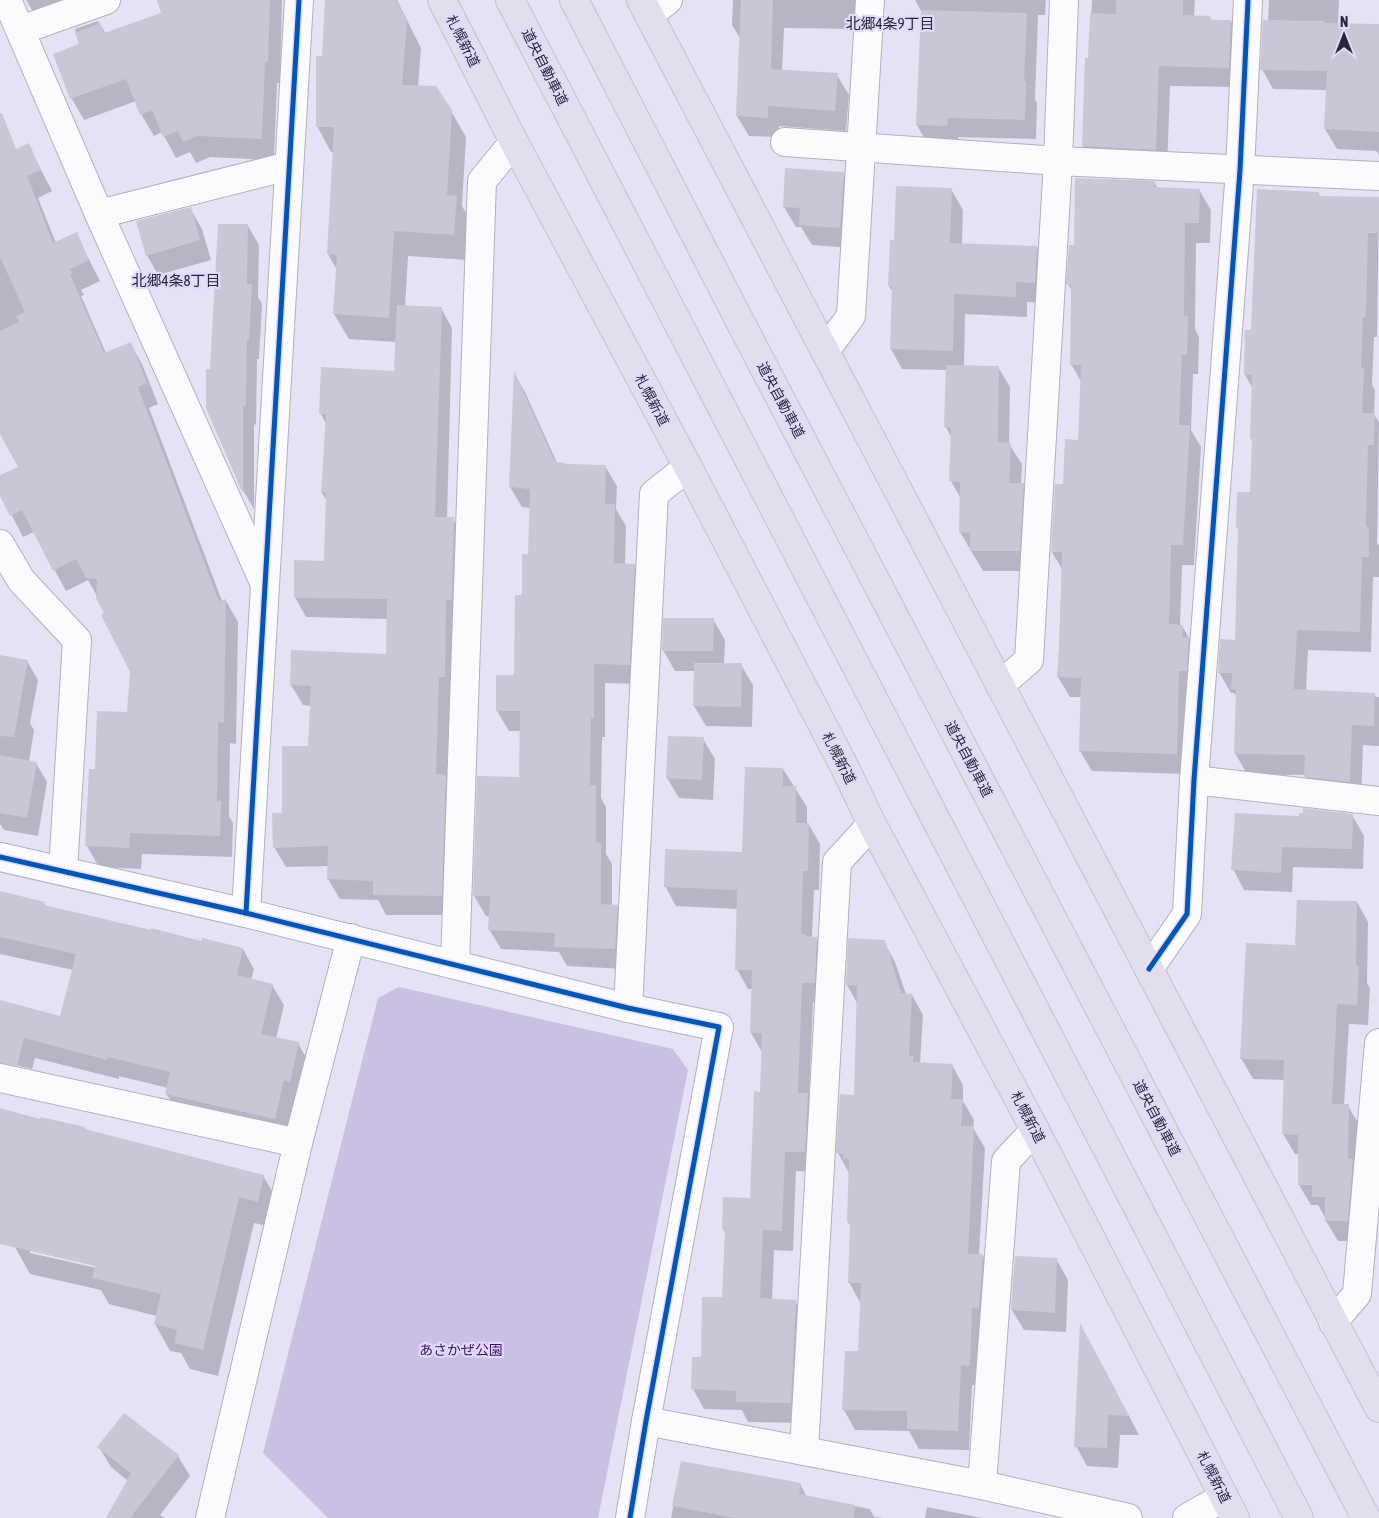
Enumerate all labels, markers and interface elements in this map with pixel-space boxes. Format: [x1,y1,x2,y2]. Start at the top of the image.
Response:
north arrow [1319,10,1369,60]
street label: 札幌新道 [443,12,483,70]
text: N [1340,14,1348,30]
district label: 北郷4条9丁目 [845,15,935,32]
street label: 道央自動車道 [519,26,571,108]
district label: 北郷4条8丁目 [131,272,221,289]
street label: 道央自動車道 [754,359,808,441]
street label: 札幌新道 [632,372,672,428]
street label: 道央自動車道 [942,718,996,800]
street label: 札幌新道 [819,729,859,787]
street label: 道央自動車道 [1130,1077,1184,1159]
street label: 札幌新道 [1008,1089,1048,1145]
park label: あさかぜ公園 [419,1342,503,1358]
street label: 札幌新道 [1194,1448,1234,1506]

